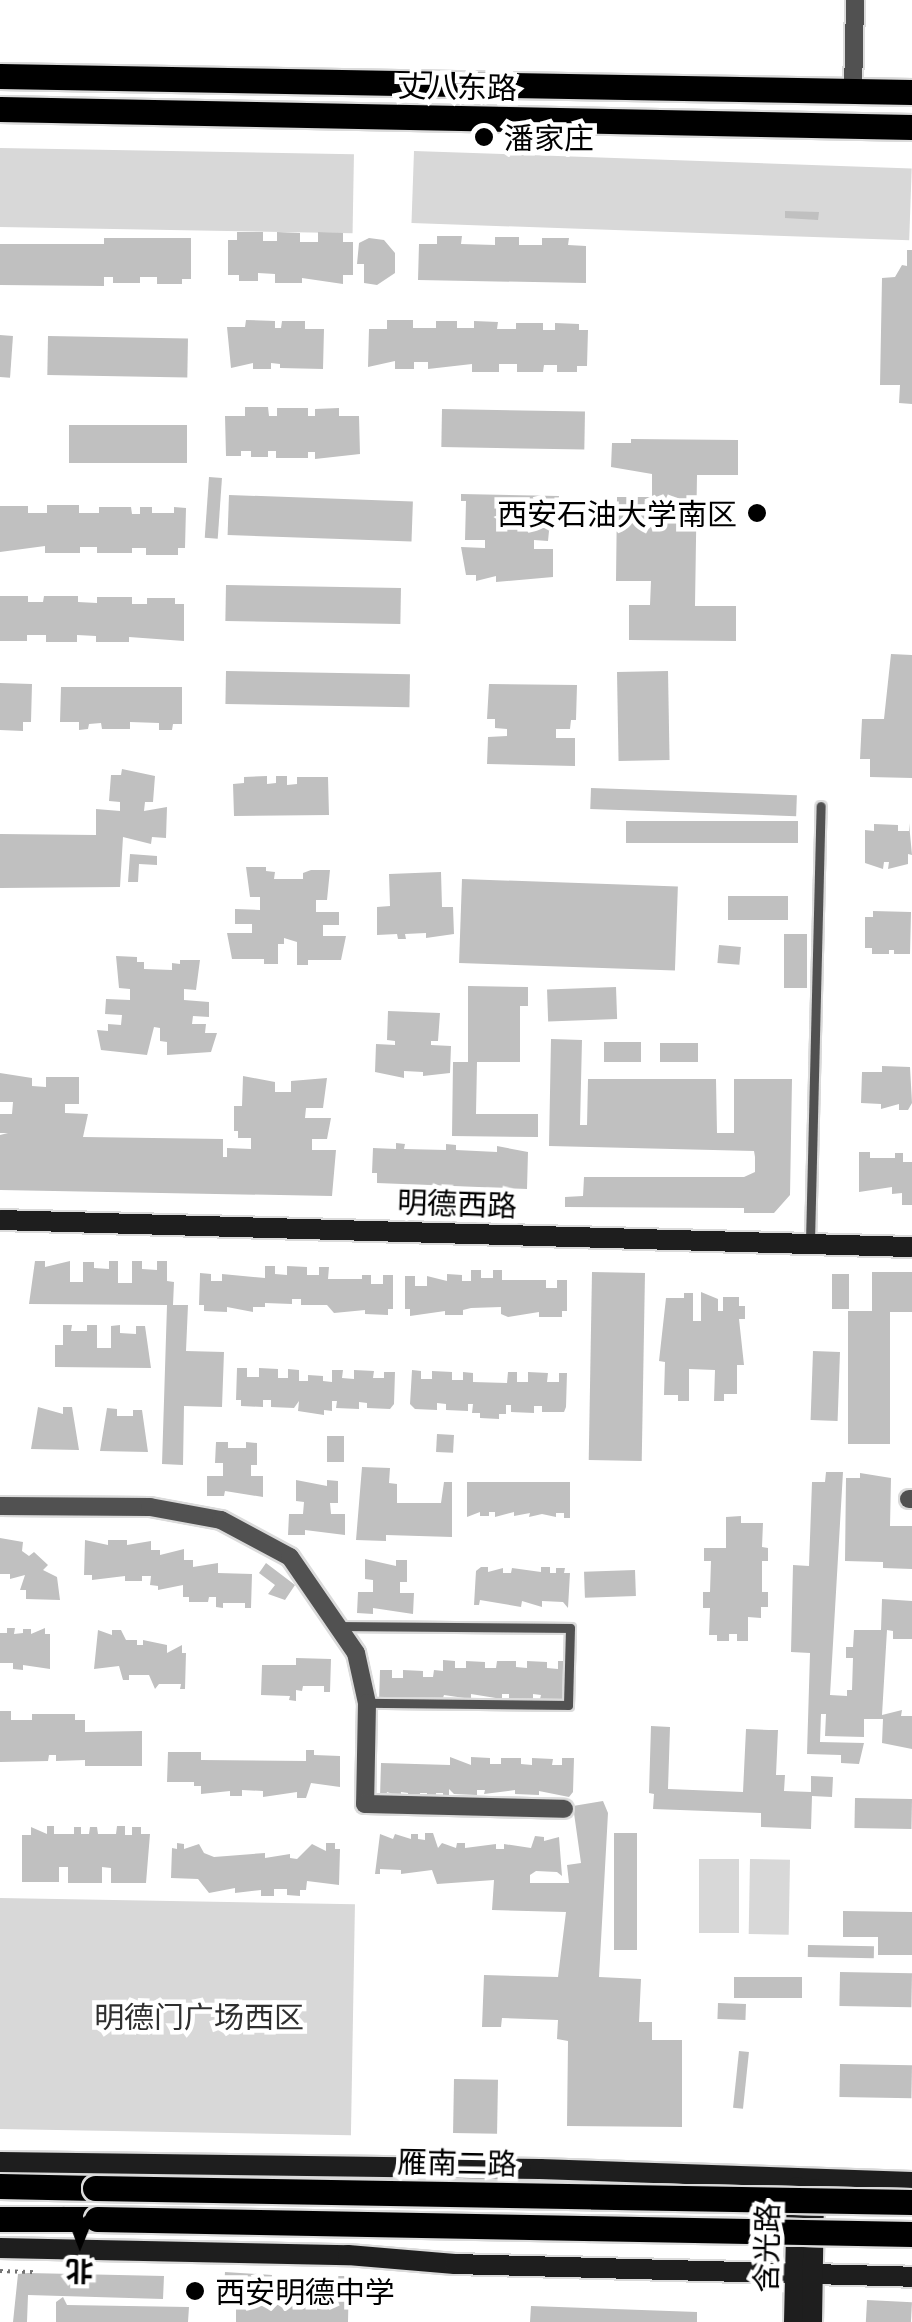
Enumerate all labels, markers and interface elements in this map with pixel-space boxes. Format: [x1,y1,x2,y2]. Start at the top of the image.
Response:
street label: 丈八东路 [397,67,517,105]
place label: 潘家庄 [504,119,594,155]
marker: 潘家庄 [473,126,495,148]
place label: 西安石油大学南区 [497,495,737,531]
marker: 西安石油大学南区 [746,502,768,524]
street label: 明德西路 [396,1183,518,1223]
park label: 明德门广场西区 [94,1998,304,2034]
street label: 雁南二路 [397,2143,517,2181]
north arrow [30,2192,130,2292]
street label: 含光路 [747,2203,785,2293]
text: 北 [65,2255,94,2289]
place label: 西安明德中学 [215,2273,395,2309]
marker: 西安明德中学 [184,2280,206,2302]

